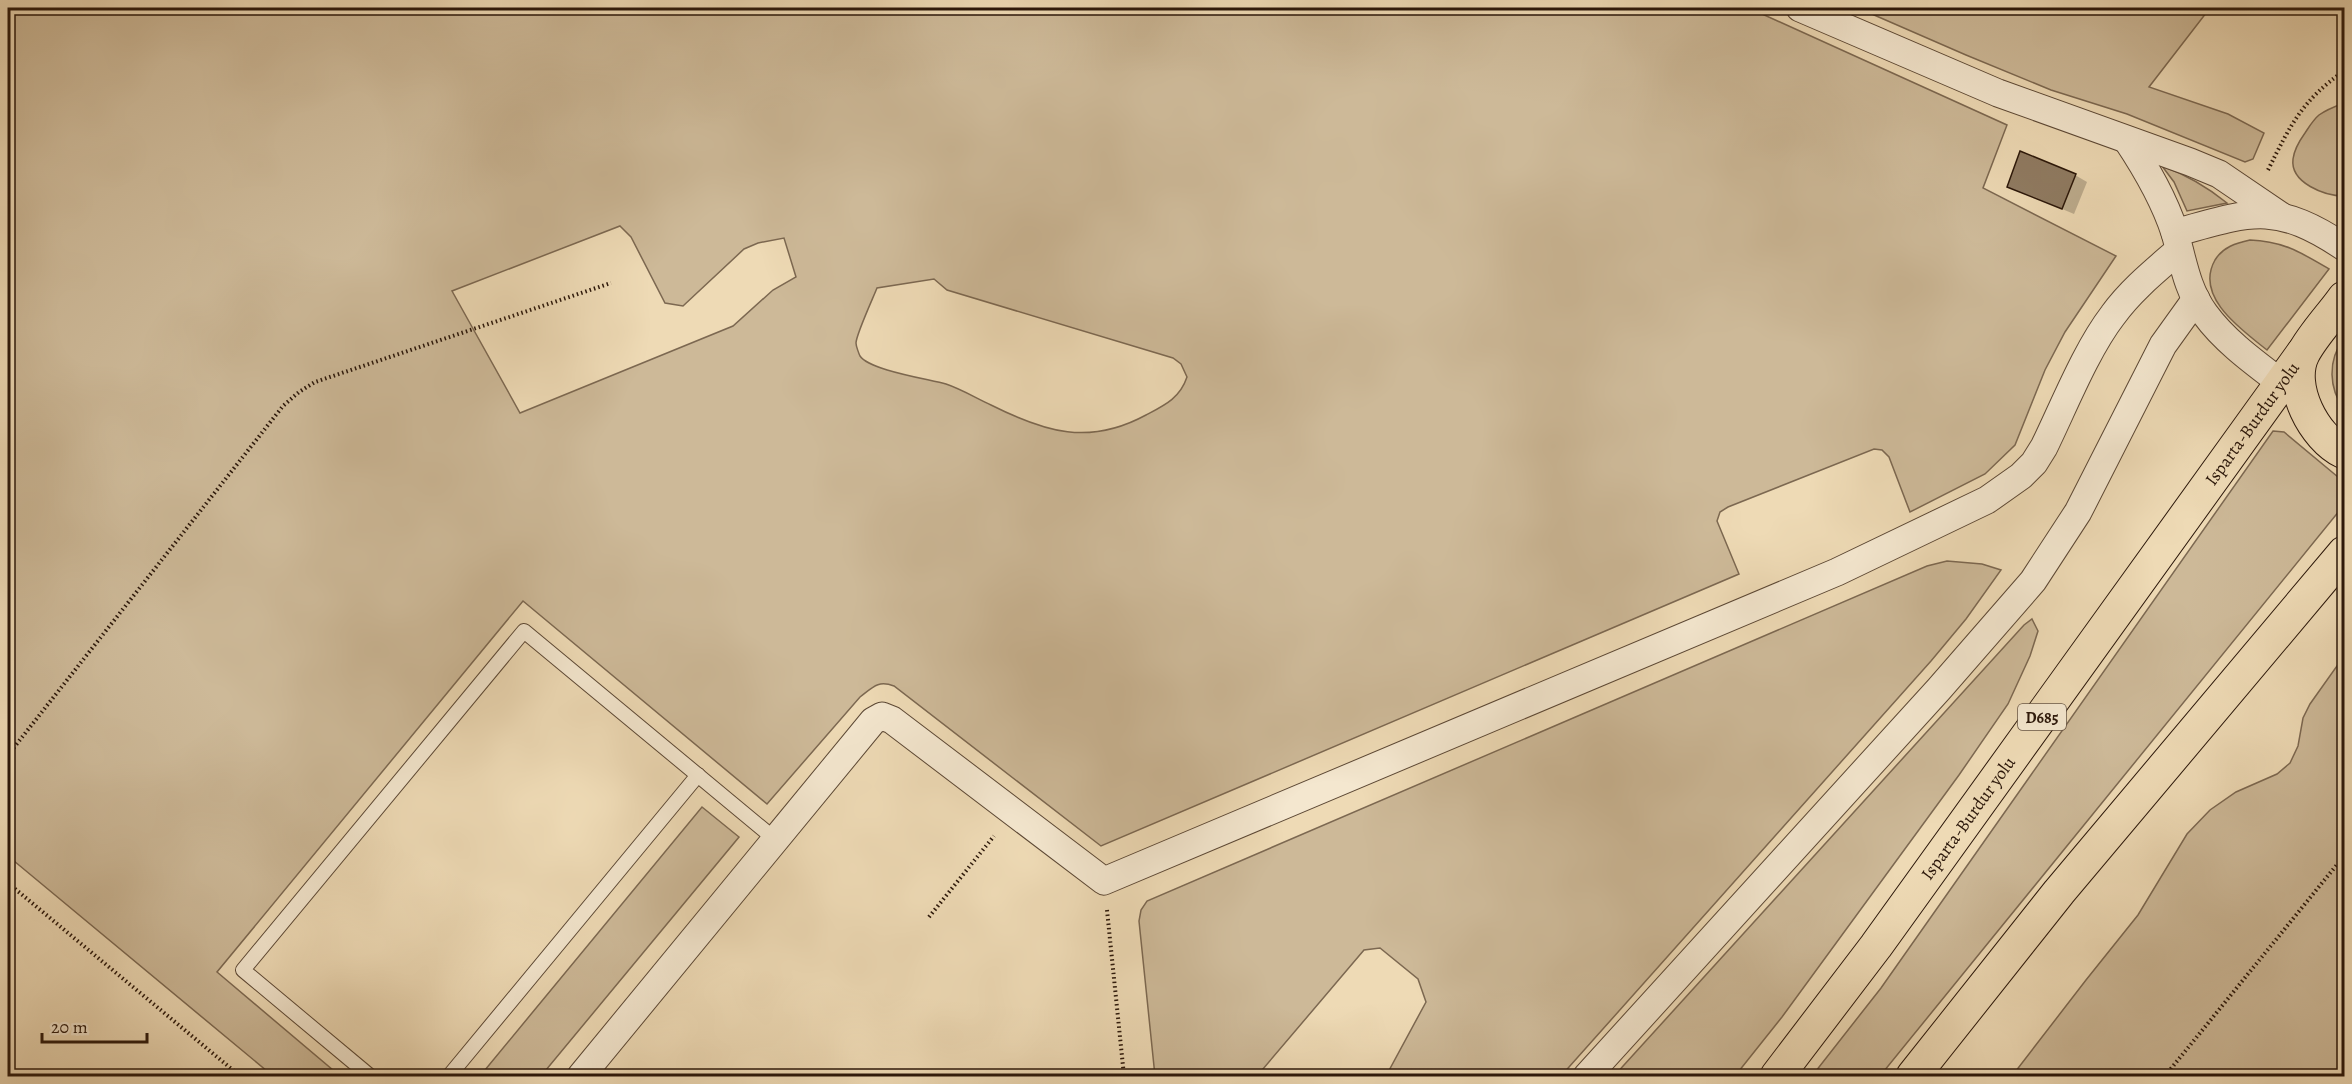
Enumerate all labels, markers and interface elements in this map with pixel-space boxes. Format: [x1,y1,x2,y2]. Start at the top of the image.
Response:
street label: Isparta-Burdur yolu [2199,357,2305,490]
road number: D685 [2018,704,2066,730]
street label: Isparta-Burdur yolu [1915,751,2021,885]
scale bar [42,1006,147,1044]
text: 20 m [51,1015,88,1039]

